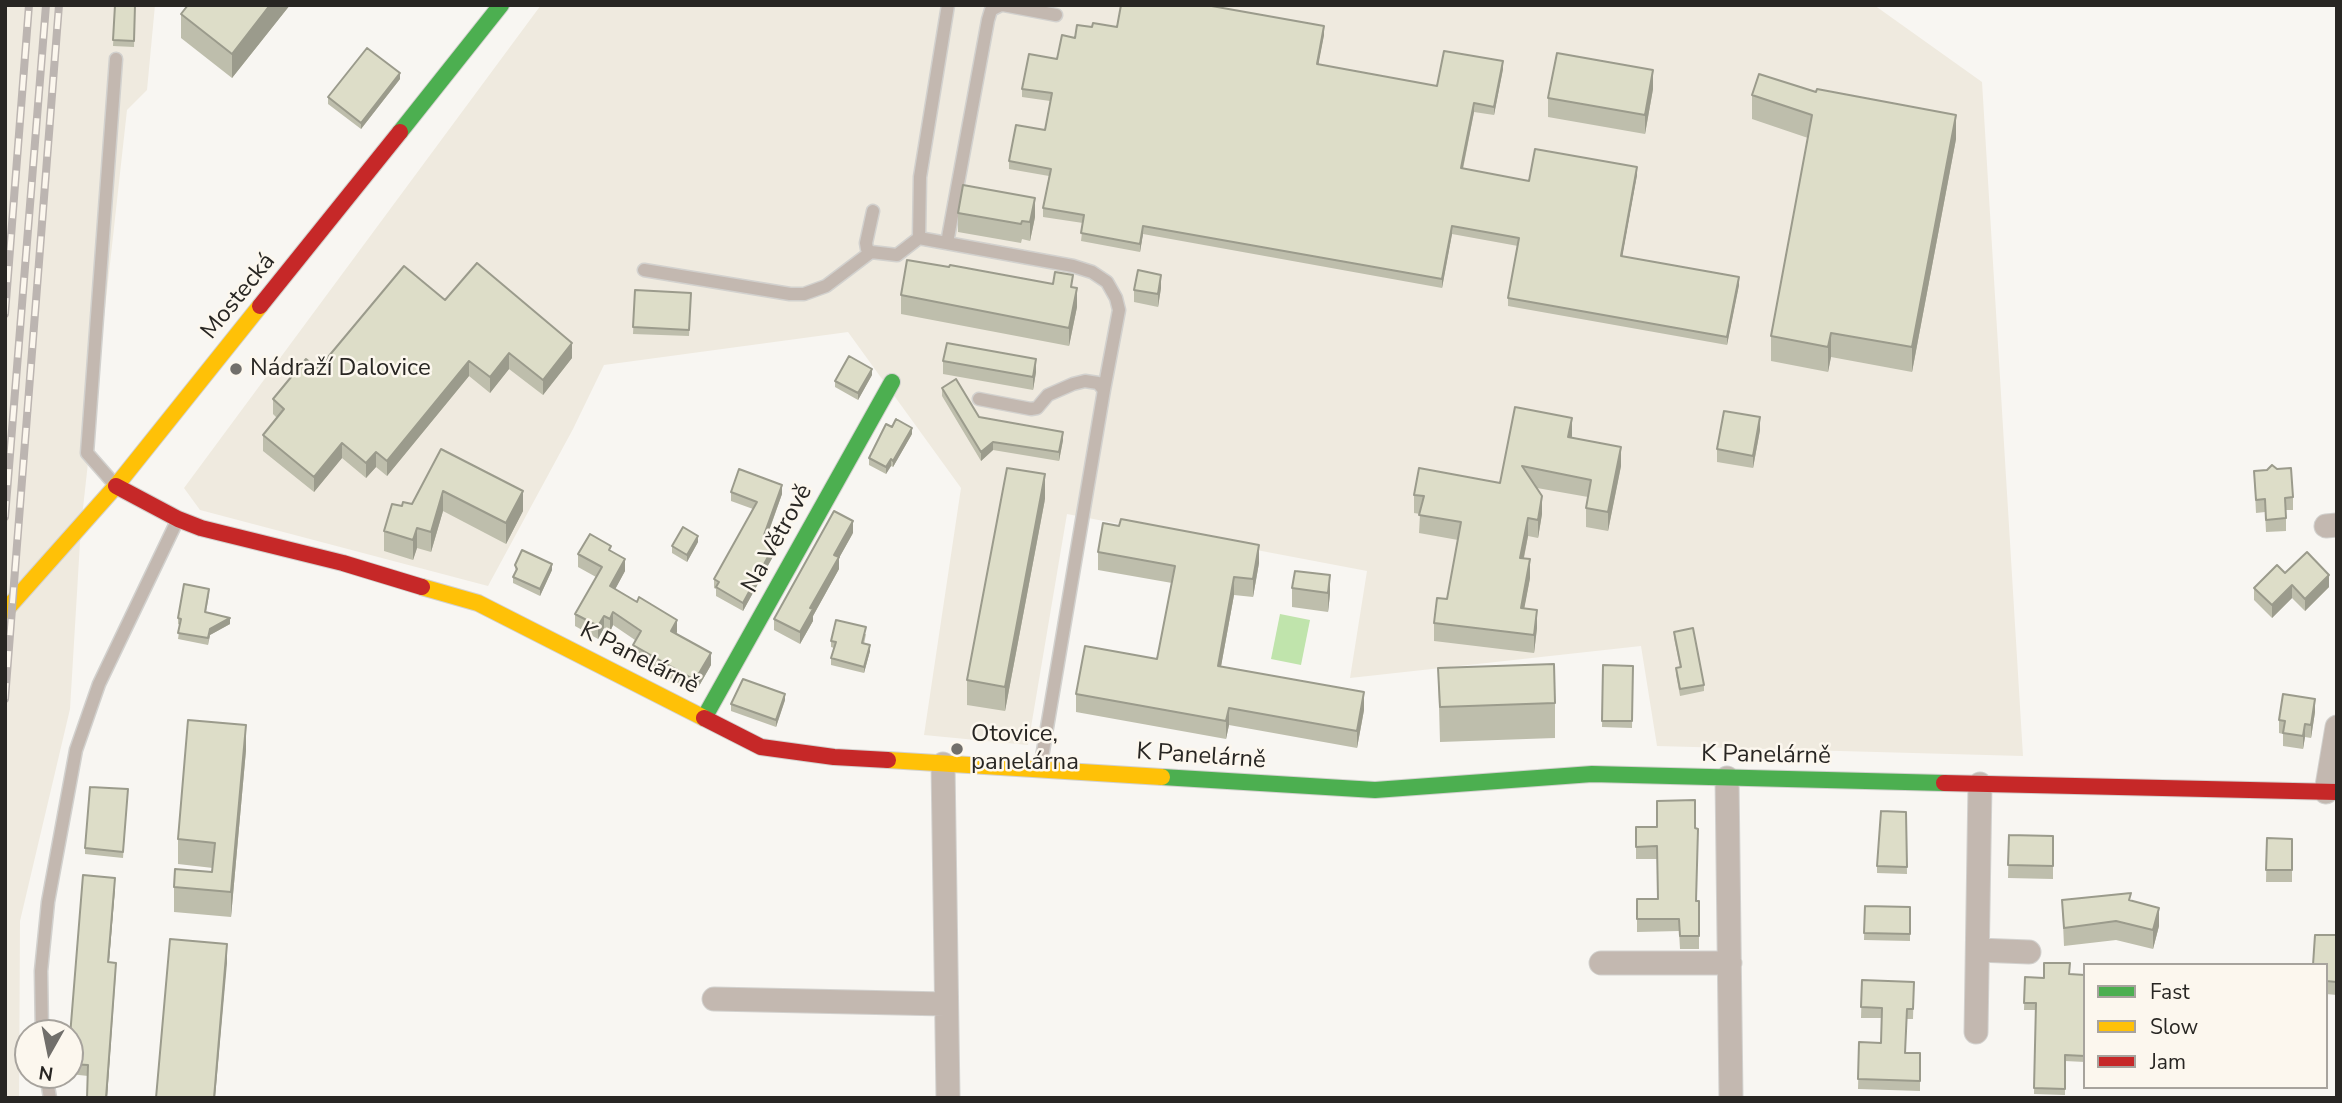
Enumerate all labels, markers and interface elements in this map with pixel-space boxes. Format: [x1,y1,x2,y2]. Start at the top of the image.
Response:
street label: Mostecká [196,248,282,346]
place label: Nádraží Dalovice [250,355,431,383]
marker: Nádraží Dalovice [228,361,244,377]
street label: Na Větrově [736,480,820,598]
street label: K Panelárně [575,617,703,701]
place label: Otovice, panelárna [971,721,1079,777]
street label: K Panelárně [1135,738,1267,776]
street label: K Panelárně [1701,740,1831,772]
marker: Otovice, panelárna [949,741,965,757]
legend [2083,963,2328,1089]
text: Fast [2150,978,2190,1006]
text: Slow [2150,1013,2198,1041]
north arrow [14,1019,84,1089]
text: Jam [2150,1048,2186,1076]
text: N [37,1059,55,1087]

